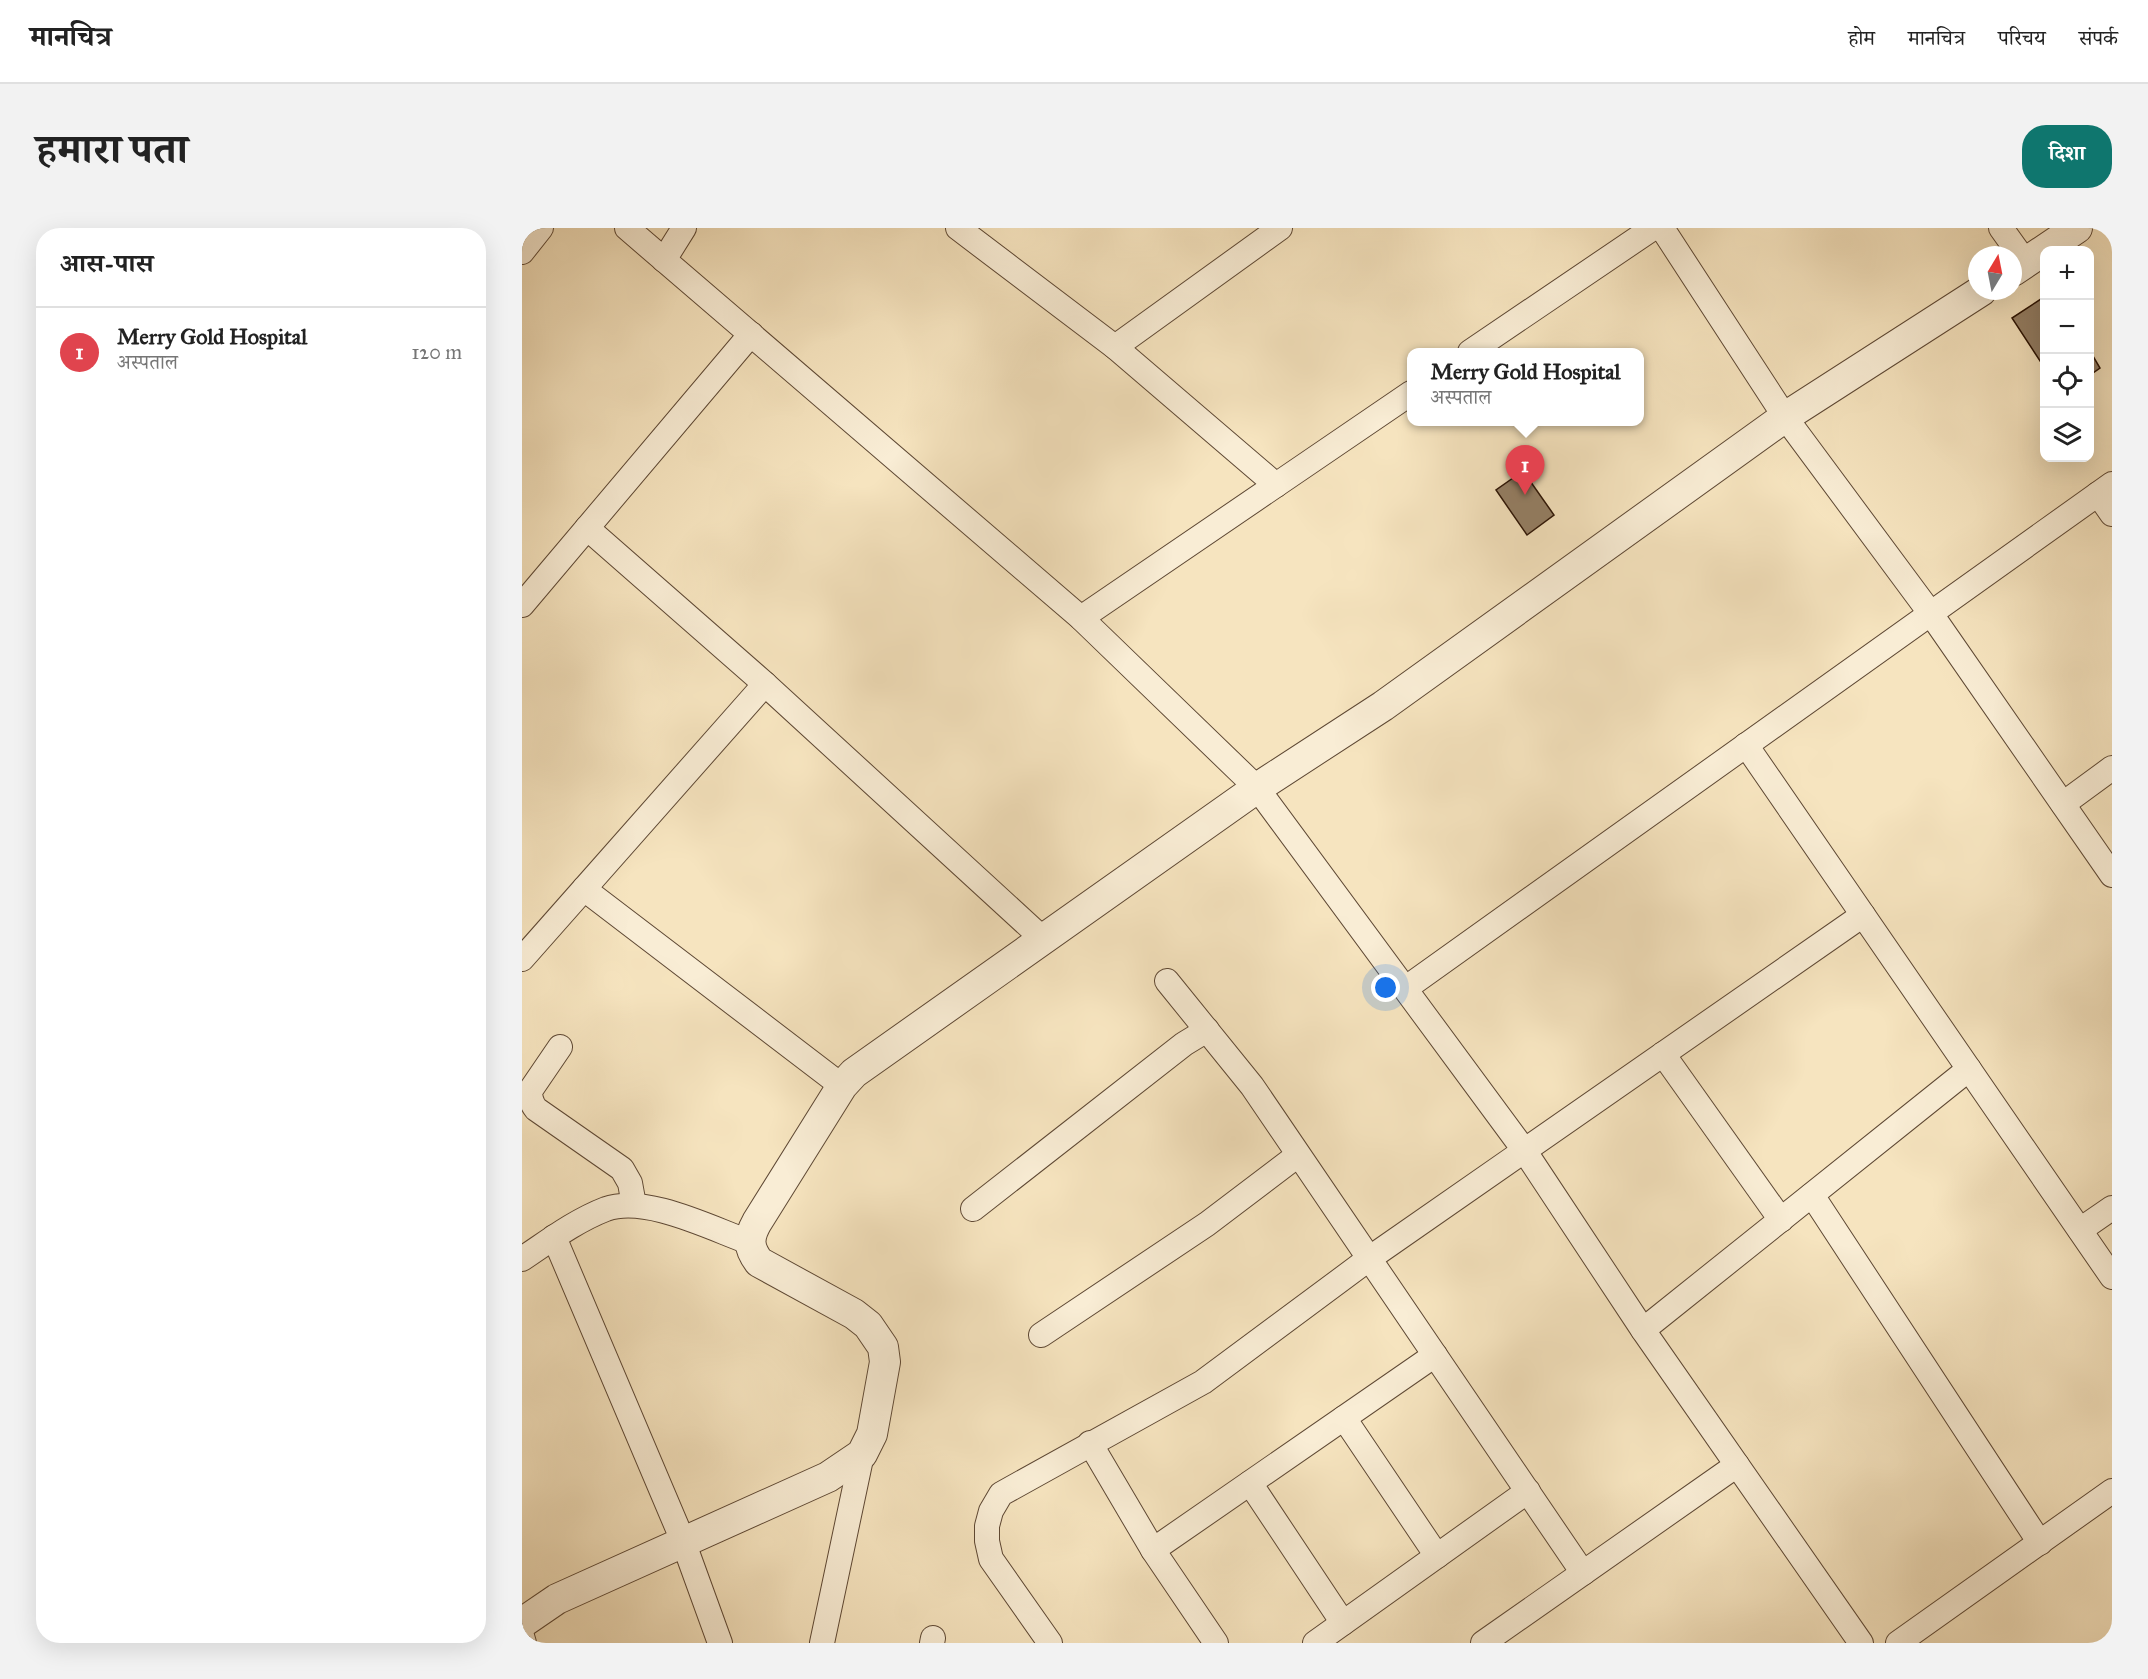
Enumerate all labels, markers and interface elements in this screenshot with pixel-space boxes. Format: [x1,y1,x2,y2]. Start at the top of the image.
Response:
text: मानचित्र [30,19,112,54]
text: होम [1848,25,1875,51]
text: मानचित्र [1908,25,1965,51]
text: परिचय [1998,25,2046,51]
text: संपर्क [2079,25,2118,51]
text: हमारा पता [36,123,188,175]
button: दिशा [2022,125,2112,188]
north arrow [1968,246,2022,300]
map controls [2040,246,2094,462]
button: + [2040,246,2094,300]
text: आस-पास [60,247,153,279]
button: − [2040,300,2094,354]
text: Merry Gold Hospital [117,323,307,350]
text: 1 [76,340,83,364]
text: 120 m [411,340,462,364]
popup [1407,348,1644,426]
text: अस्पताल [117,350,178,374]
button: locate [2040,354,2094,408]
text: Merry Gold Hospital [1430,358,1621,385]
text: अस्पताल [1430,385,1491,409]
button: layers [2040,408,2094,462]
pin: 1 [1506,446,1544,495]
your location [1371,973,1400,1002]

